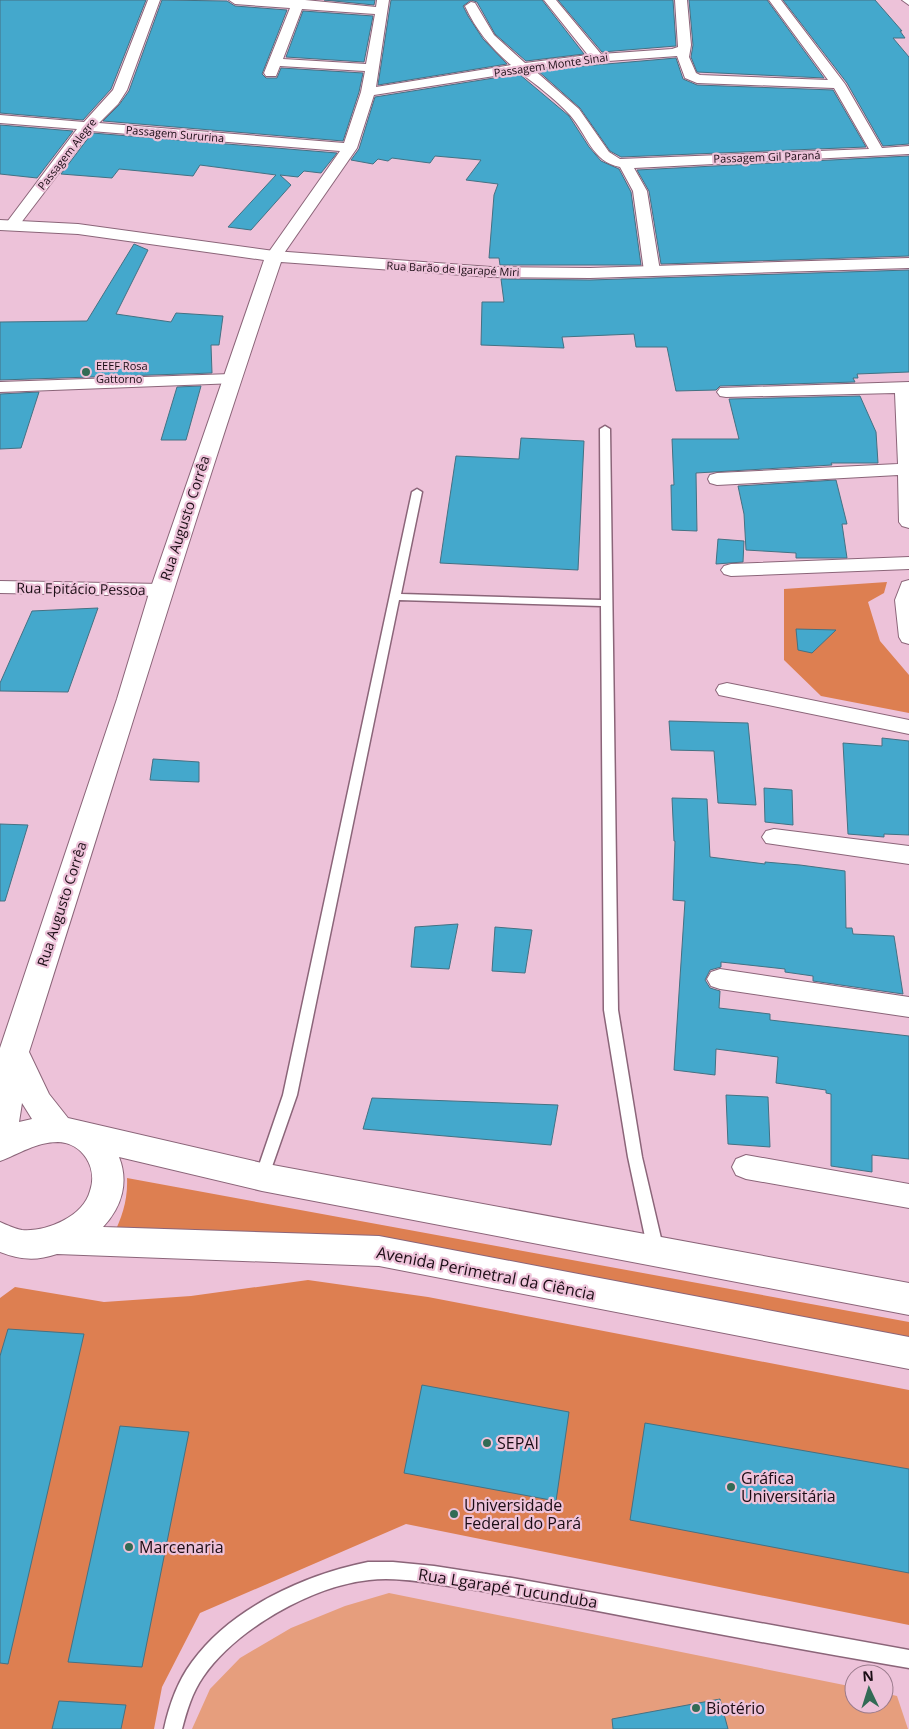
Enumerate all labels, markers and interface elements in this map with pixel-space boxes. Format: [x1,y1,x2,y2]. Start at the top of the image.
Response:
street label: Passagem Monte Sinai [493,49,609,80]
street label: Passagem Alegre [34,115,99,193]
street label: Passagem Sururina [125,122,225,145]
street label: Passagem Gil Paraná [713,147,821,166]
street label: Rua Barão de Igarapé Miri [386,258,520,279]
place label: EEEF Rosa Gattorno [96,358,148,386]
marker: EEEF Rosa Gattorno [80,366,92,378]
street label: Rua Augusto Corrêa [155,453,214,583]
street label: Rua Epitácio Pessoa [16,578,146,599]
street label: Rua Augusto Corrêa [32,839,91,969]
street label: Avenida Perimetral da Ciência [375,1241,597,1305]
place label: SEPAI [497,1432,539,1454]
marker: SEPAI [481,1437,493,1449]
place label: Gráfica Universitária [741,1467,836,1507]
marker: Gráfica Universitária [725,1481,737,1493]
place label: Universidade Federal do Pará [464,1494,581,1534]
marker: Universidade Federal do Pará [448,1508,460,1520]
place label: Marcenaria [139,1536,224,1558]
marker: Marcenaria [123,1541,135,1553]
street label: Rua Lgarapé Tucunduba [417,1563,599,1613]
north arrow [844,1664,894,1714]
text: N [862,1666,874,1685]
place label: Biotério [706,1697,765,1719]
marker: Biotério [690,1702,702,1714]

